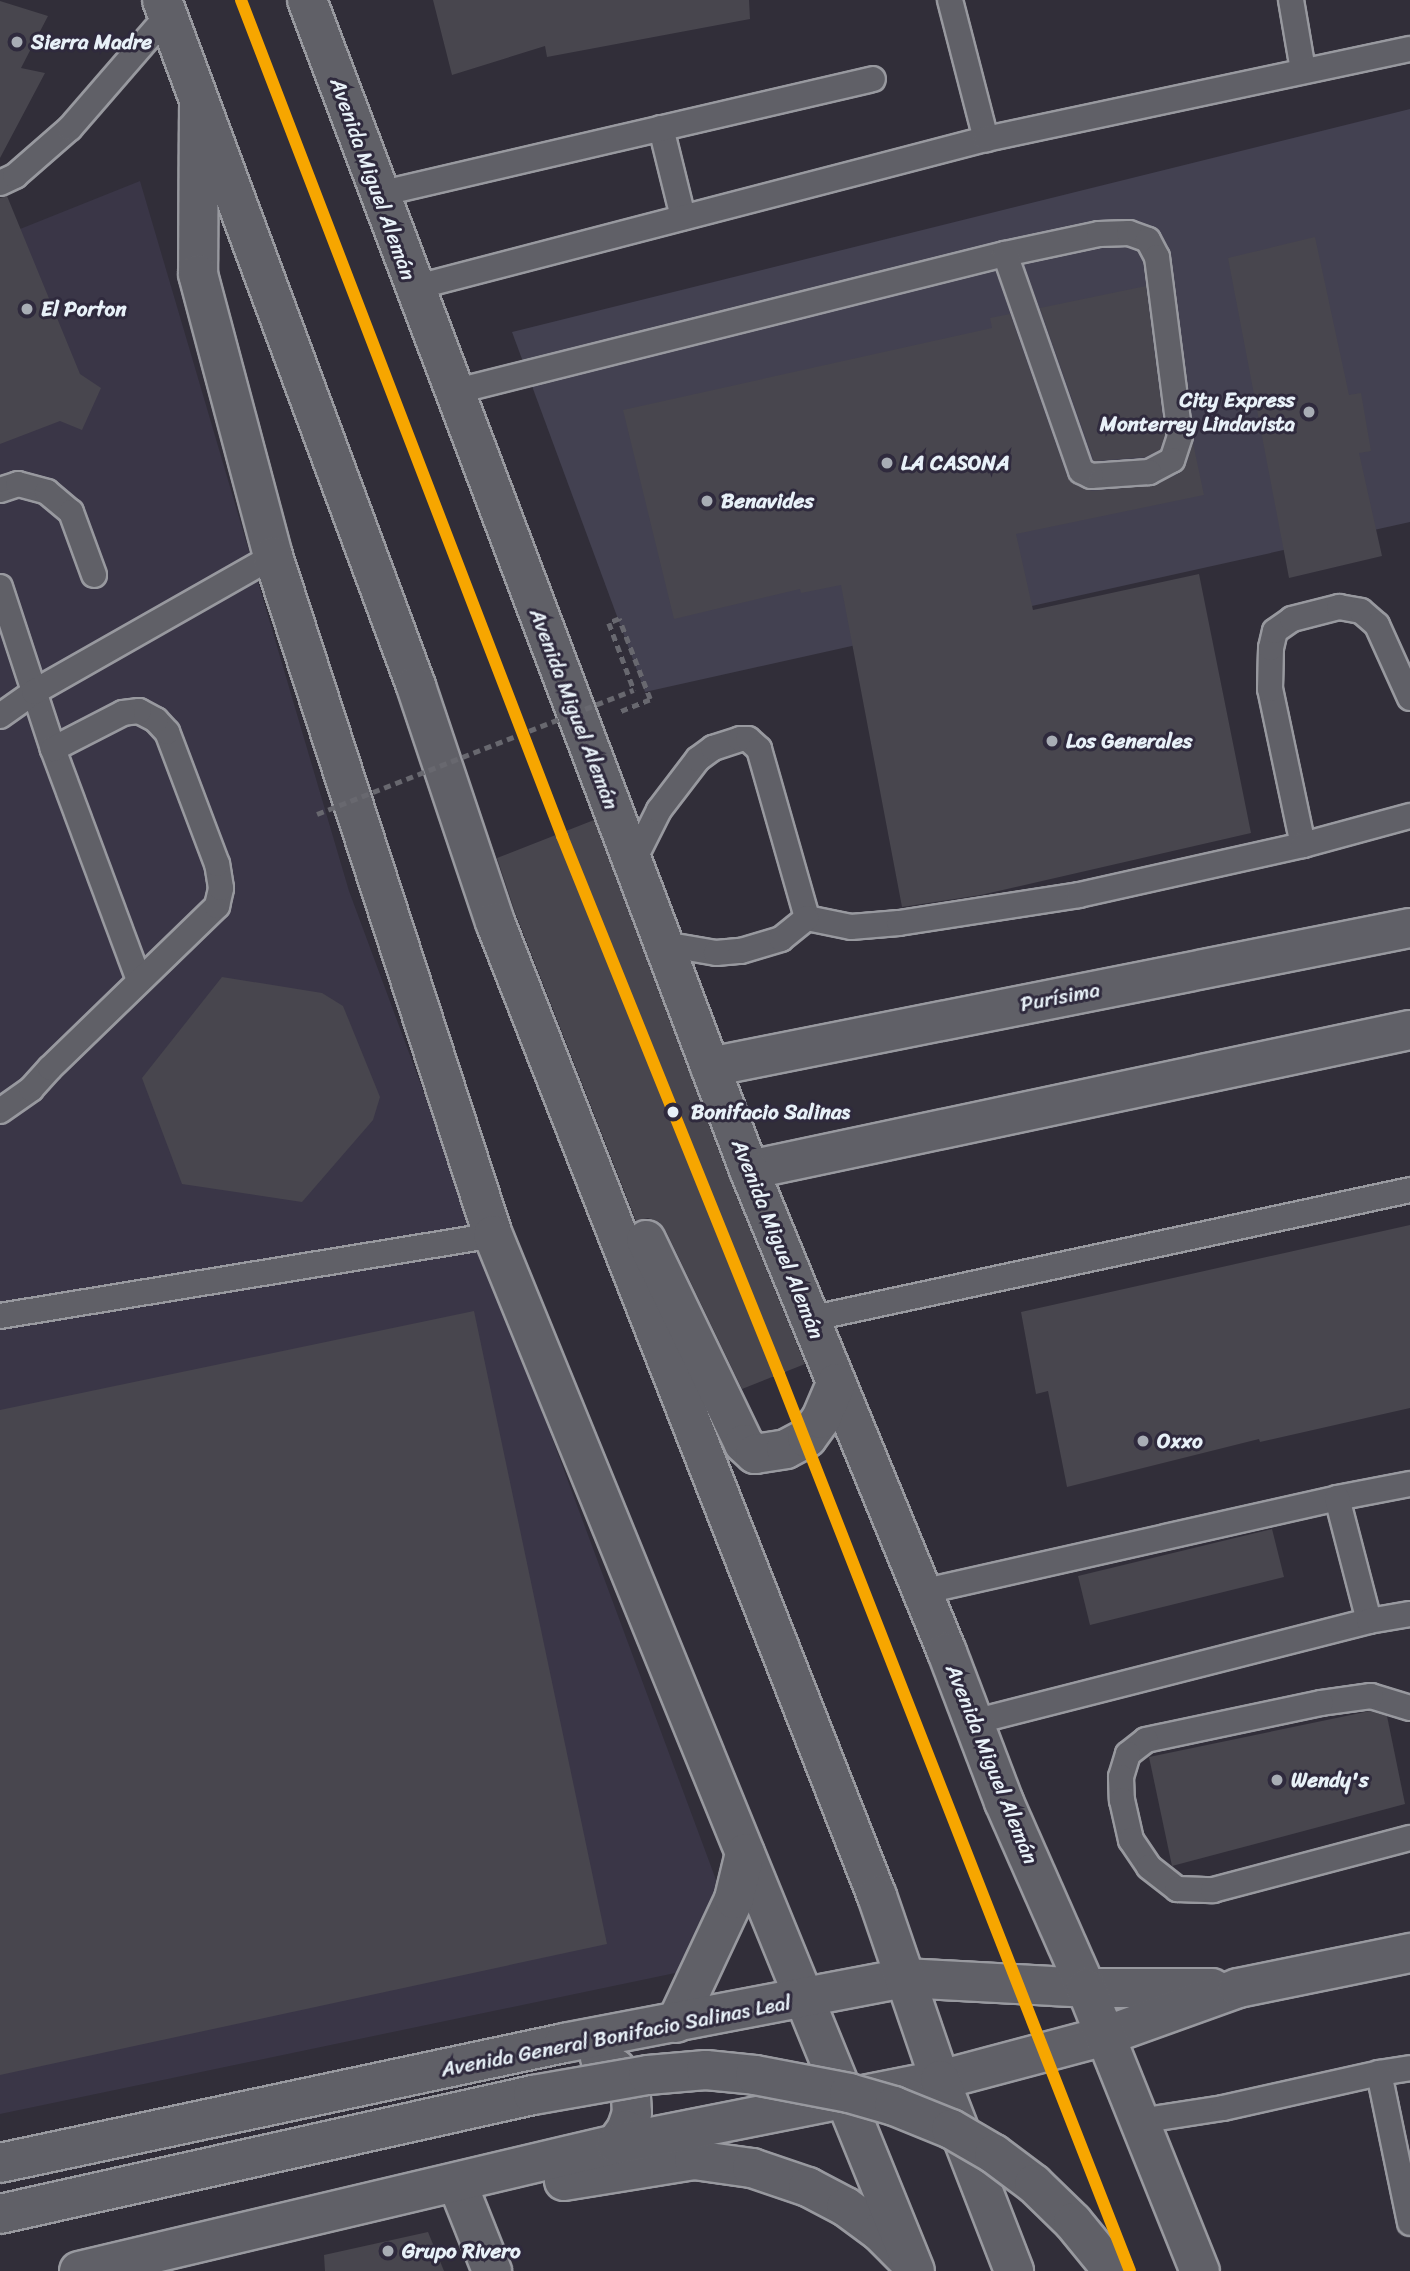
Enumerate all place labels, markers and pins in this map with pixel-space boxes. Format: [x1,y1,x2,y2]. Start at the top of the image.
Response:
place label: Sierra Madre [31,29,152,55]
marker: Sierra Madre [9,34,25,50]
place label: El Porton [41,296,127,322]
marker: El Porton [19,301,35,317]
place label: City Express Monterrey Lindavista [1099,387,1295,437]
marker: City Express Monterrey Lindavista [1301,404,1317,420]
place label: LA CASONA [901,450,1012,476]
marker: LA CASONA [879,455,895,471]
place label: Benavides [721,488,814,514]
marker: Benavides [699,493,715,509]
place label: Los Generales [1066,728,1193,754]
marker: Los Generales [1044,733,1060,749]
place label: Bonifacio Salinas [691,1099,850,1125]
marker: Bonifacio Salinas [661,1100,685,1124]
place label: Oxxo [1157,1428,1203,1454]
marker: Oxxo [1135,1433,1151,1449]
place label: Wendy's [1291,1767,1369,1793]
marker: Wendy's [1269,1772,1285,1788]
place label: Grupo Rivero [402,2238,520,2264]
marker: Grupo Rivero [380,2243,396,2259]

